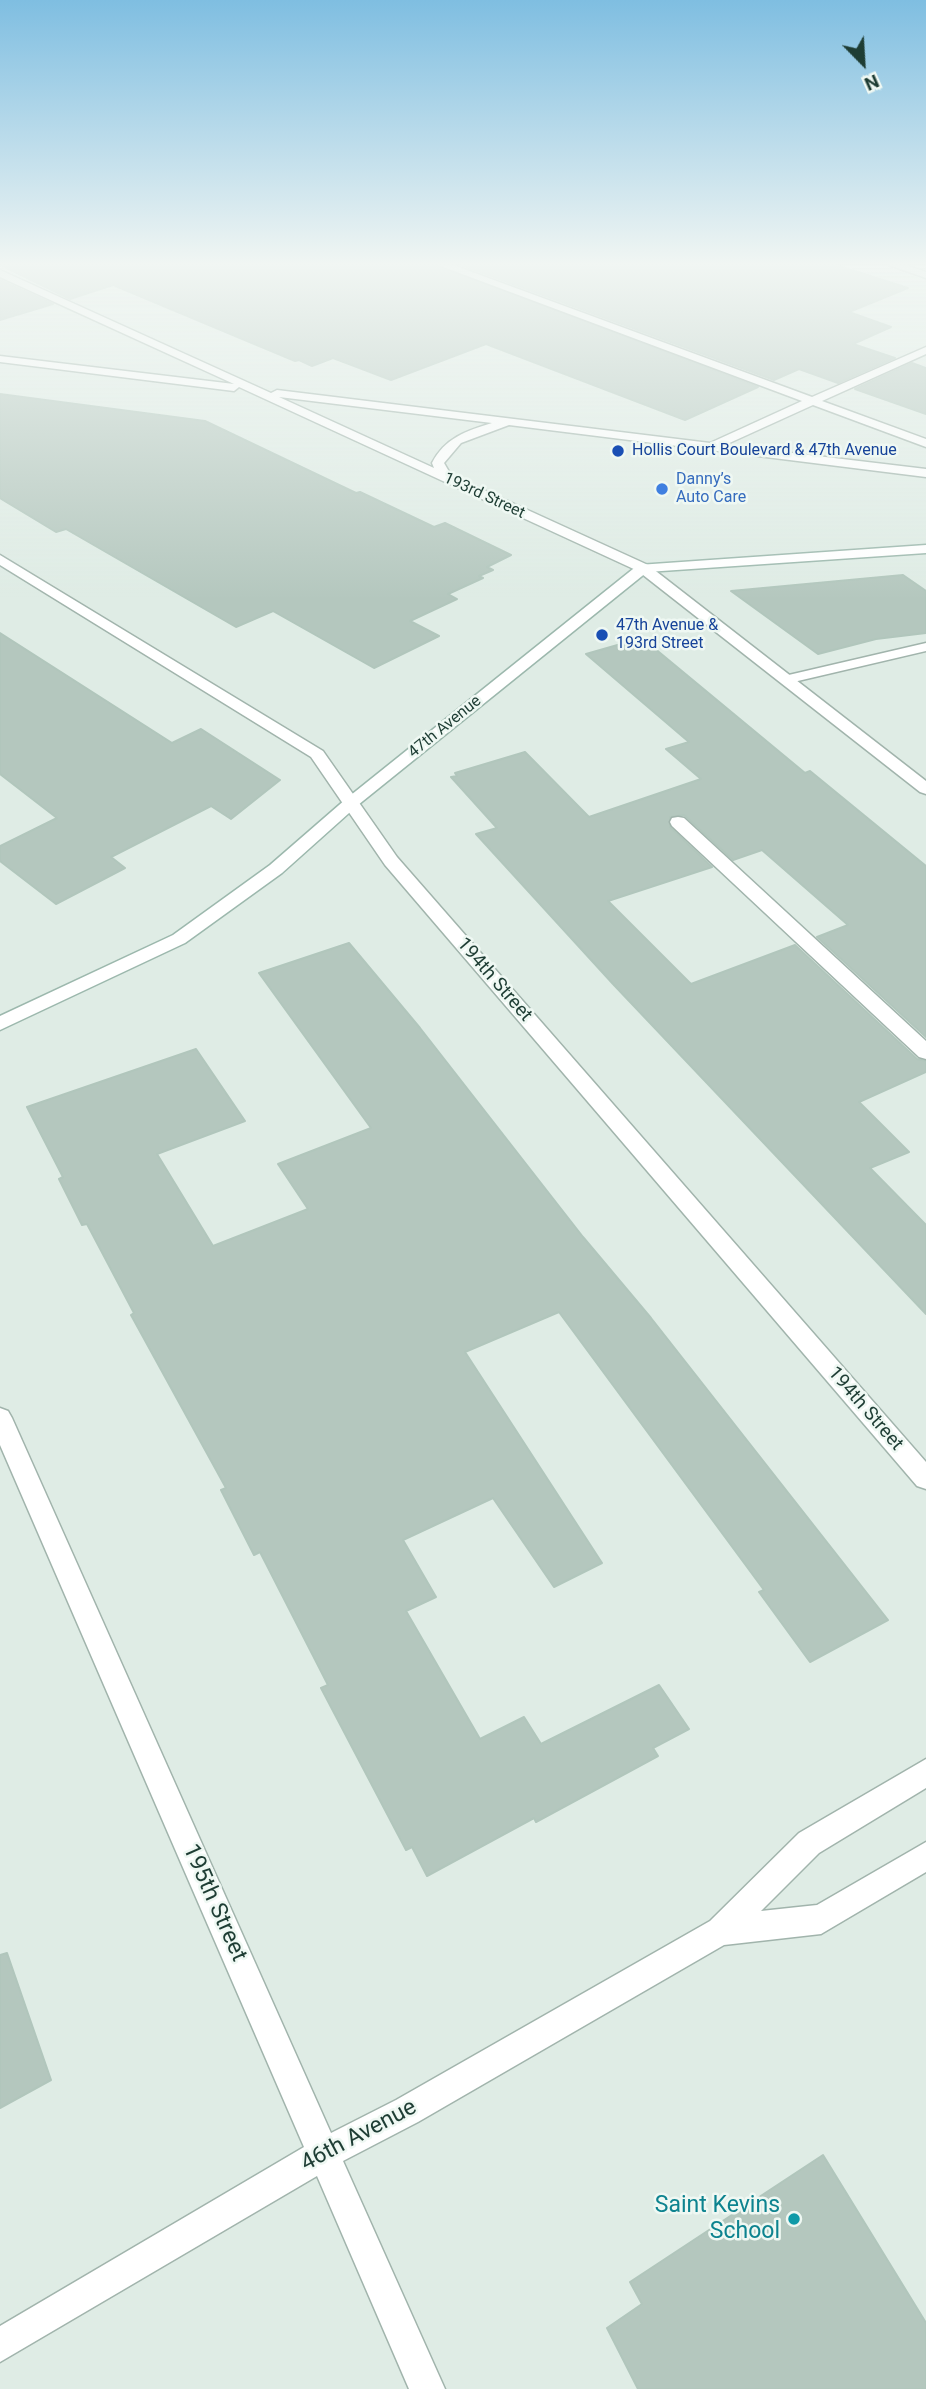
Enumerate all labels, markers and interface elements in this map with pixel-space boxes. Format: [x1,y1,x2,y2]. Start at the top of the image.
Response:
north arrow [828,28,898,98]
text: N [861,69,883,96]
place label: Hollis Court Boulevard & 47th Avenue [632,441,897,461]
marker: Hollis Court Boulevard & 47th Avenue [610,443,626,459]
street label: 193rd Street [440,469,528,523]
place label: Danny’s Auto Care [676,470,746,508]
marker: Danny’s Auto Care [654,481,670,497]
place label: 47th Avenue & 193rd Street [616,616,718,654]
marker: 47th Avenue & 193rd Street [594,627,610,643]
street label: 47th Avenue [405,692,485,762]
street label: 194th Street [451,933,537,1027]
street label: 194th Street [822,1362,908,1456]
street label: 195th Street [176,1840,252,1966]
street label: 46th Avenue [296,2094,422,2178]
place label: Saint Kevins School [655,2192,780,2246]
marker: Saint Kevins School [786,2211,802,2227]

